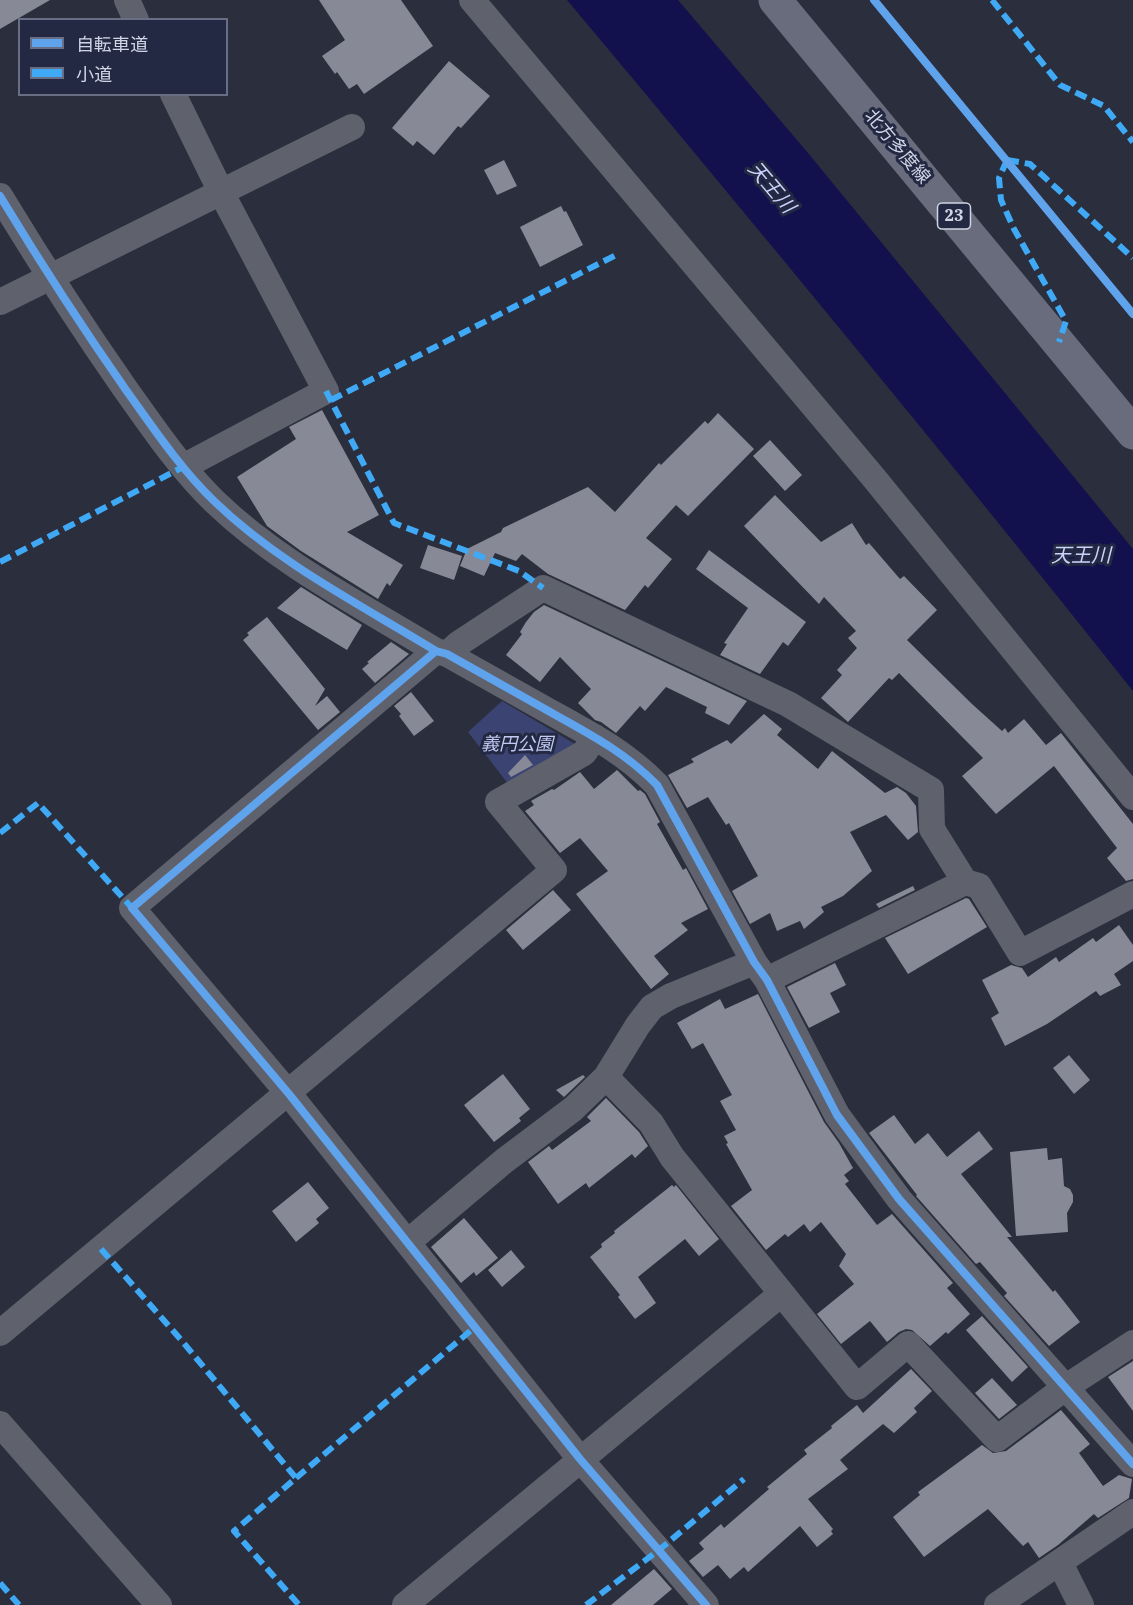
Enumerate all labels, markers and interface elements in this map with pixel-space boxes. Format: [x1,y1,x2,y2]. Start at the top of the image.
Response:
legend [18,18,228,96]
text: 自転車道 [76,33,148,56]
text: 小道 [76,63,112,86]
street label: 北方多度線 [860,106,934,188]
water label: 天王川 [743,157,799,219]
road number: 23 [938,203,970,229]
water label: 天王川 [1051,544,1111,568]
park label: 義円公園 [481,734,553,756]

